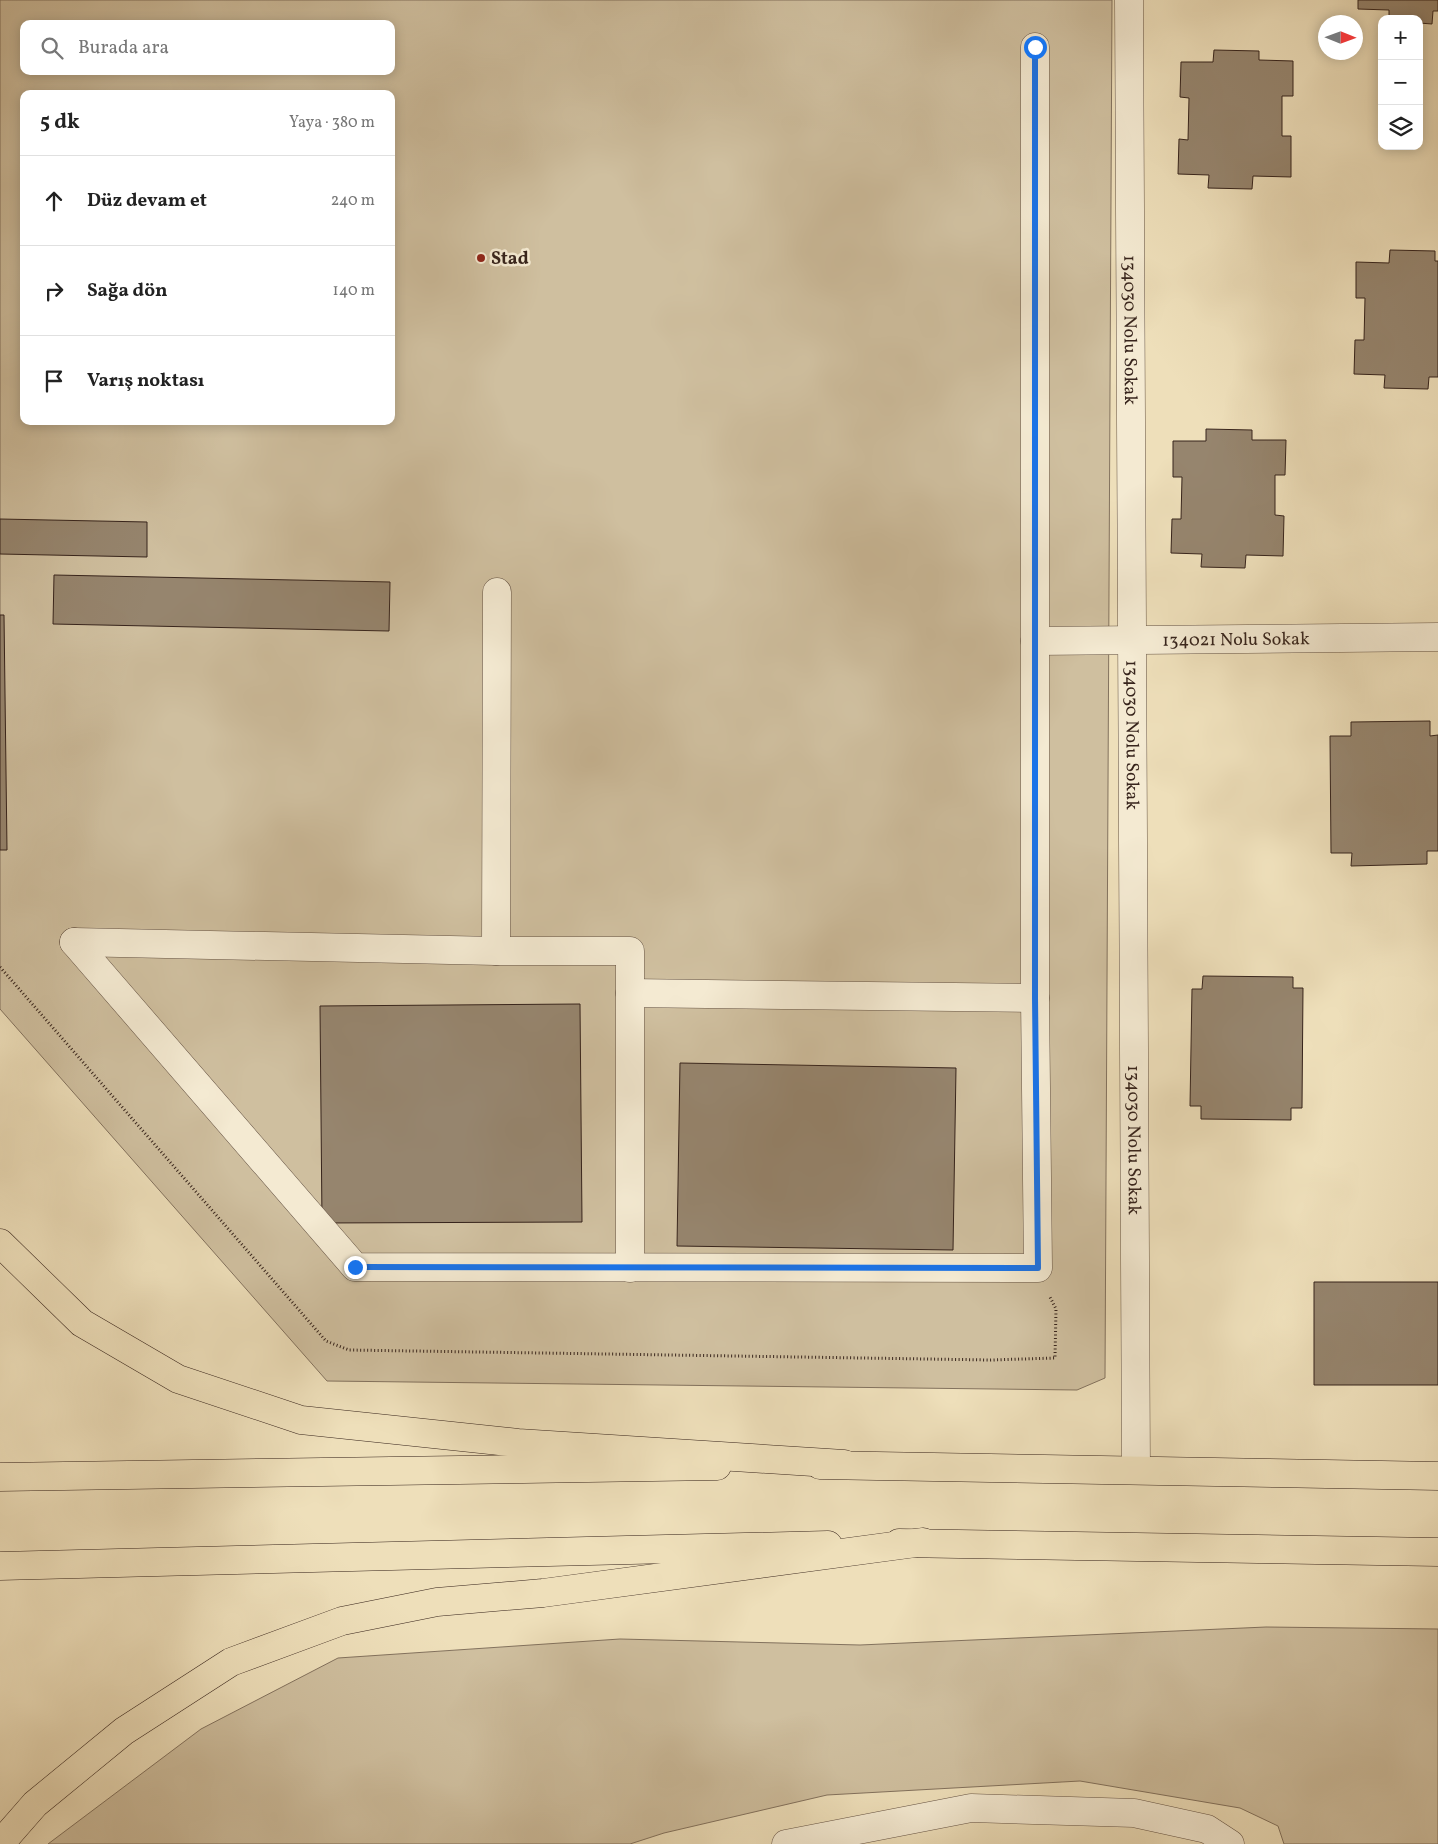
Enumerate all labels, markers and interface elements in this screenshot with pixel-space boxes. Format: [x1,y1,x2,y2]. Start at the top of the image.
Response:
north arrow [1318,15,1363,60]
map controls [1378,15,1423,150]
button: + [1378,15,1423,60]
search box [20,20,395,75]
icon: search [38,34,66,62]
text: Burada ara [78,35,169,61]
route start [1024,36,1047,59]
button: − [1378,60,1423,105]
button: layers [1378,105,1423,150]
text: 5 dk [40,108,80,137]
text: Yaya · 380 m [289,112,375,134]
icon: ahead [40,187,68,215]
text: Düz devam et [87,188,207,214]
text: 240 m [331,190,375,212]
place label: Stad [491,247,529,272]
marker: Stad [475,252,487,264]
street label: 134030 Nolu Sokak [1116,255,1142,405]
icon: right [40,277,68,305]
text: Sağa dön [87,278,167,304]
text: 140 m [333,280,375,302]
icon: arrive [40,367,68,395]
text: Varış noktası [87,368,204,394]
street label: 134021 Nolu Sokak [1162,627,1310,654]
street label: 134030 Nolu Sokak [1118,660,1144,810]
street label: 134030 Nolu Sokak [1120,1065,1146,1215]
route end [344,1256,367,1279]

